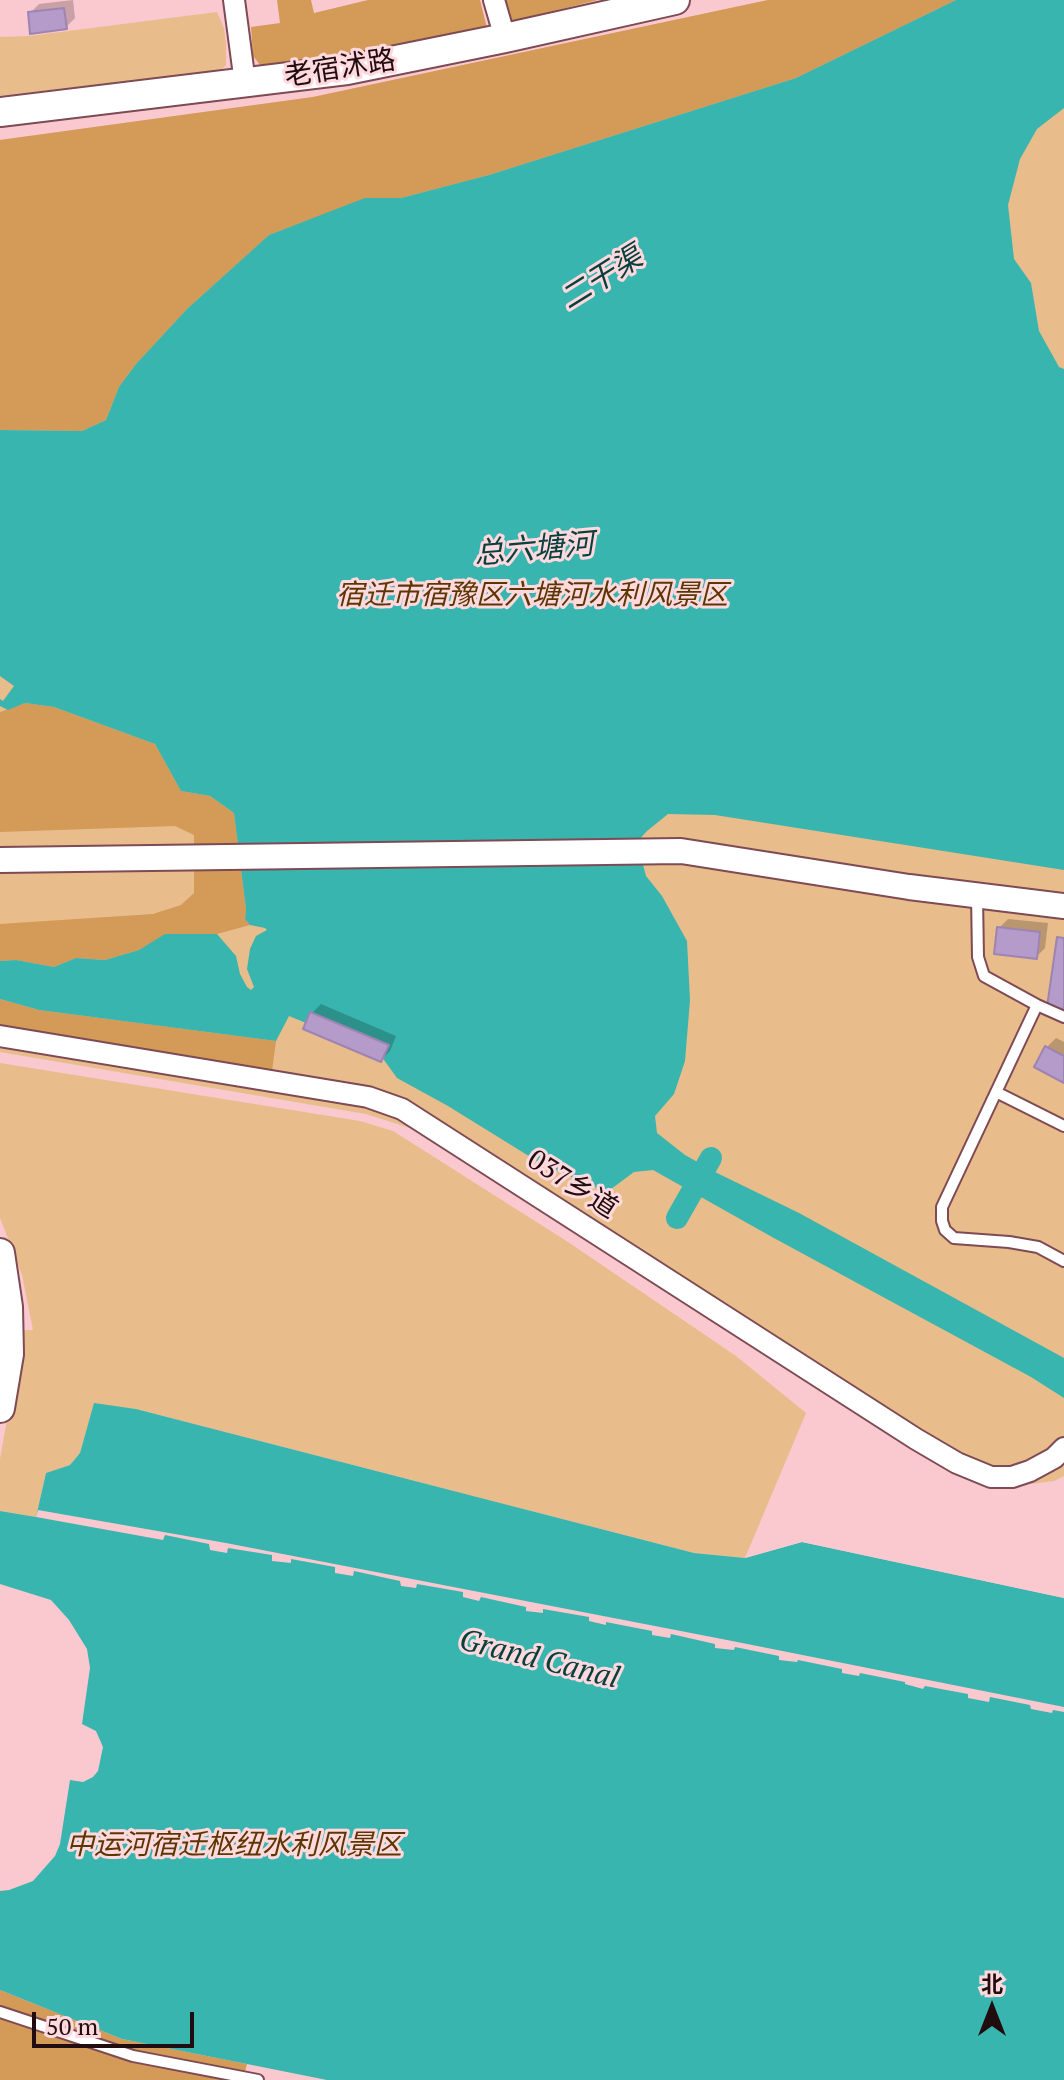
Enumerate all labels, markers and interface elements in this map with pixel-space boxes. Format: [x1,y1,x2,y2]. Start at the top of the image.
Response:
street label: 老宿沭路 [282,44,398,94]
water label: 二干渠 [554,240,650,318]
water label: 总六塘河 [473,527,595,573]
park label: 宿迁市宿豫区六塘河水利风景区 [336,579,728,613]
street label: 037乡道 [521,1143,623,1227]
water label: Grand Canal [455,1623,623,1697]
park label: 中运河宿迁枢纽水利风景区 [66,1829,402,1863]
north arrow [952,1968,1032,2048]
text: 北 [981,1969,1003,1998]
scale bar [36,1996,198,2046]
text: 50 m [46,2010,98,2042]

